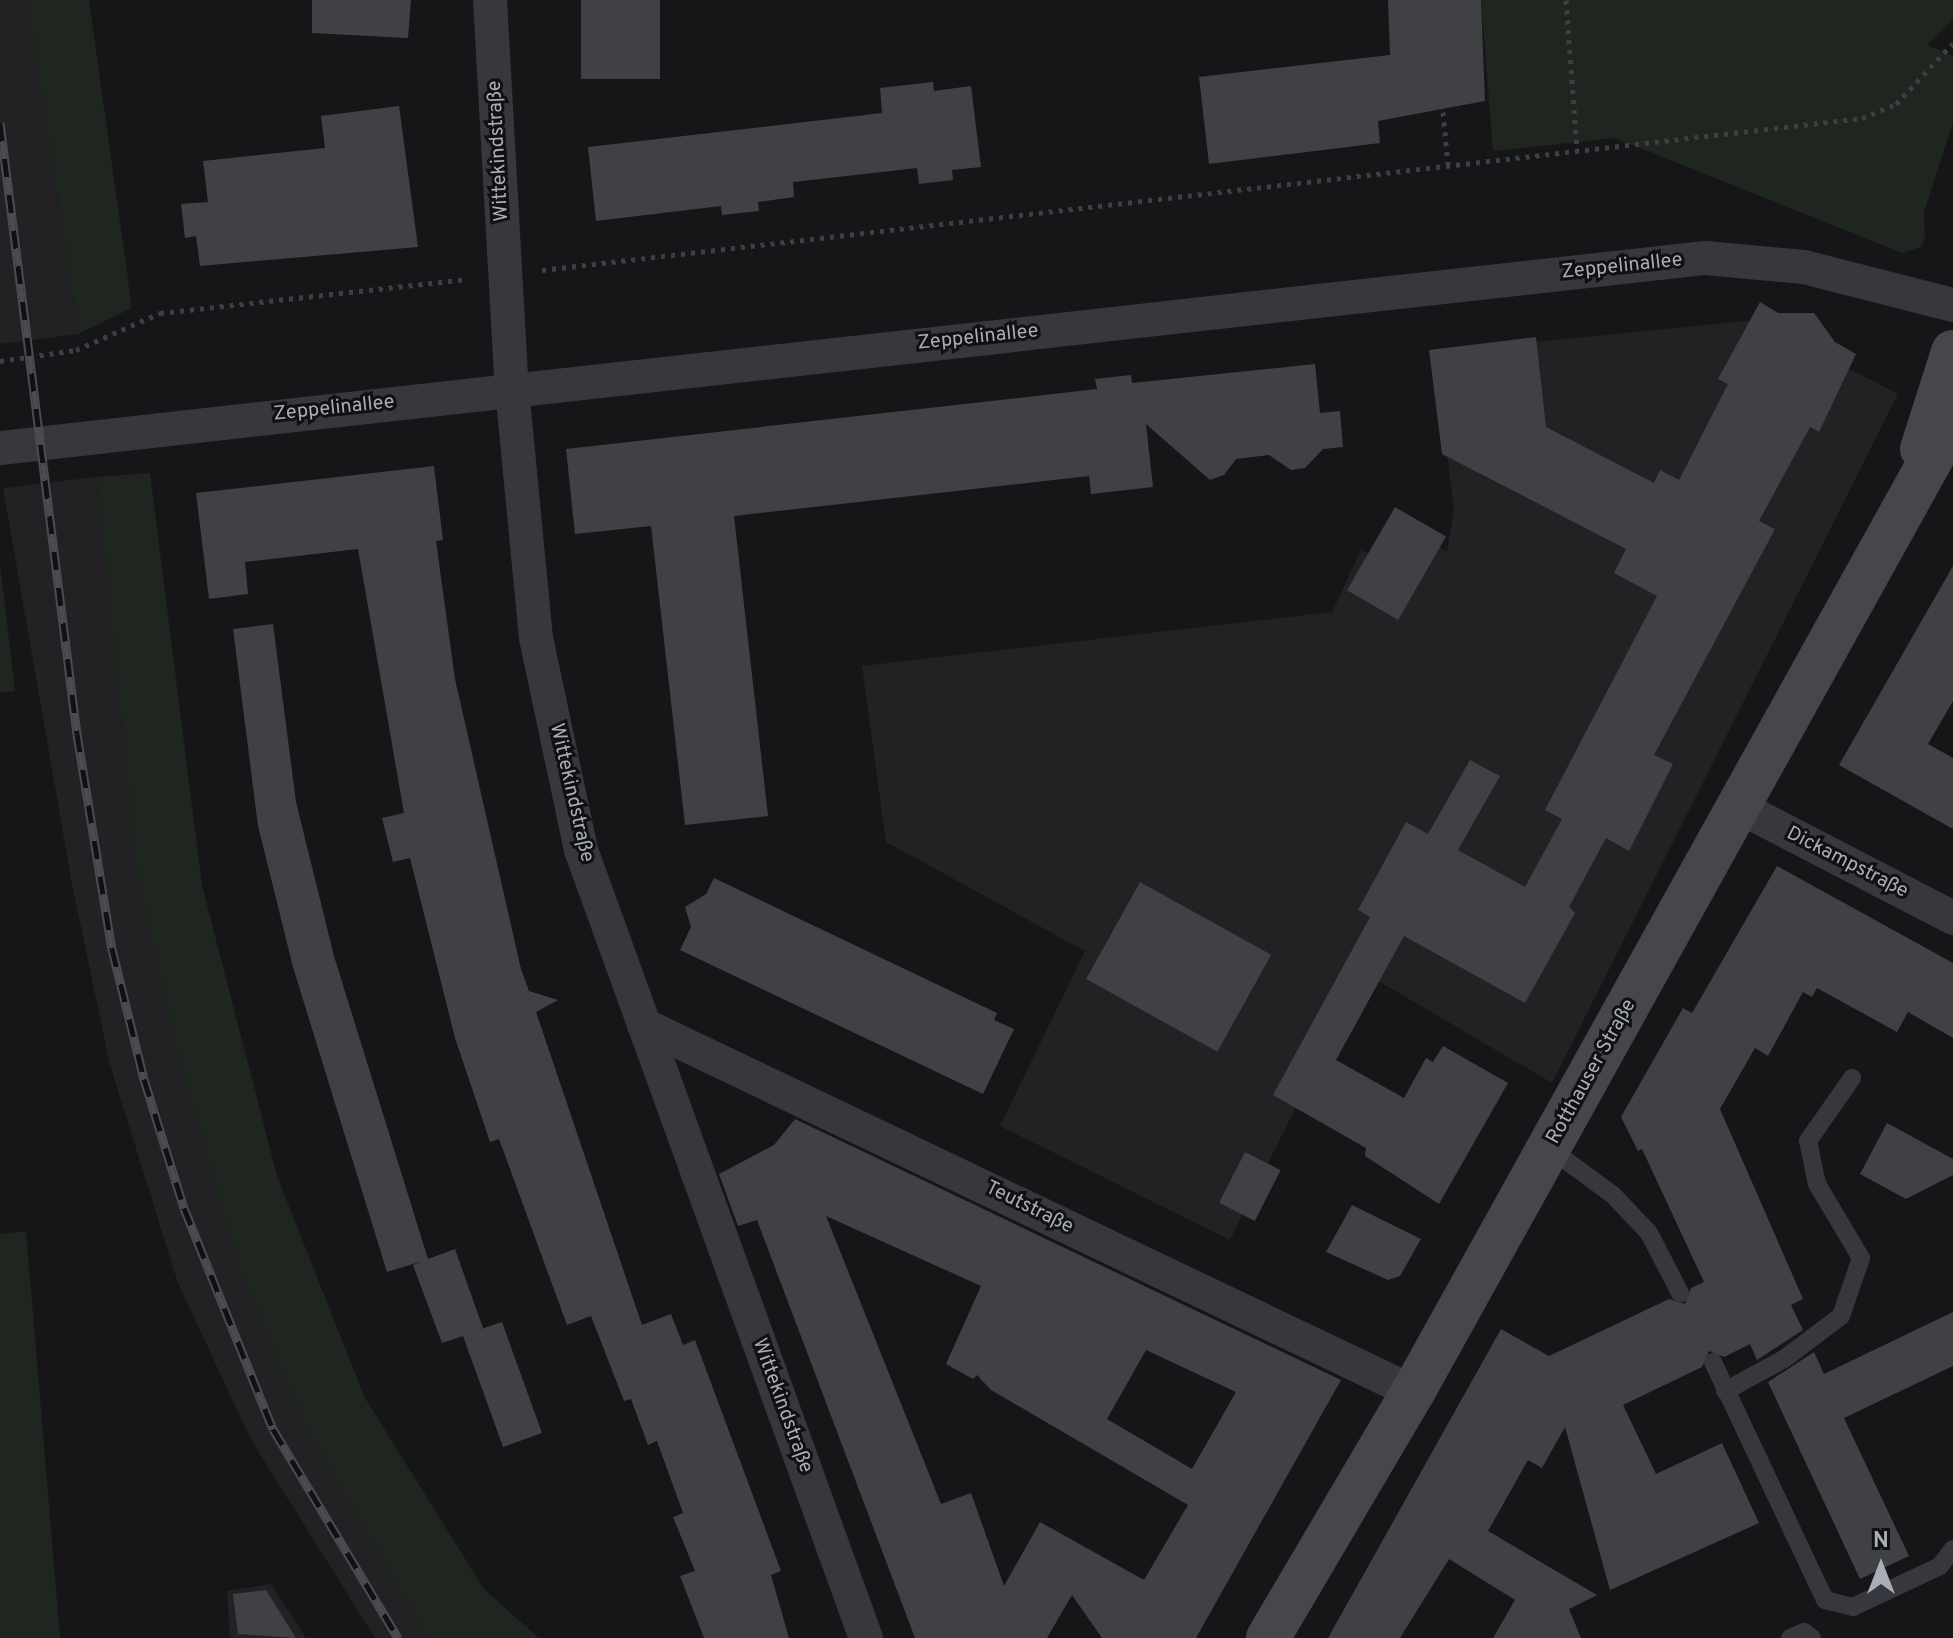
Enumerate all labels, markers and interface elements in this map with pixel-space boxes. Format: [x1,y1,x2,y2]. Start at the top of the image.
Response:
street label: Wittekindstraße [483,80,515,222]
street label: Zeppelinallee [1560,249,1684,285]
street label: Zeppelinallee [916,320,1040,356]
street label: Zeppelinallee [272,391,396,427]
street label: Wittekindstraße [543,721,599,865]
street label: Dickampstraße [1782,822,1912,904]
street label: Rotthauser Straße [1542,995,1642,1149]
street label: Teutstraße [981,1176,1077,1240]
street label: Wittekindstraße [747,1335,817,1477]
north arrow [1841,1526,1921,1606]
text: N [1873,1528,1889,1555]

